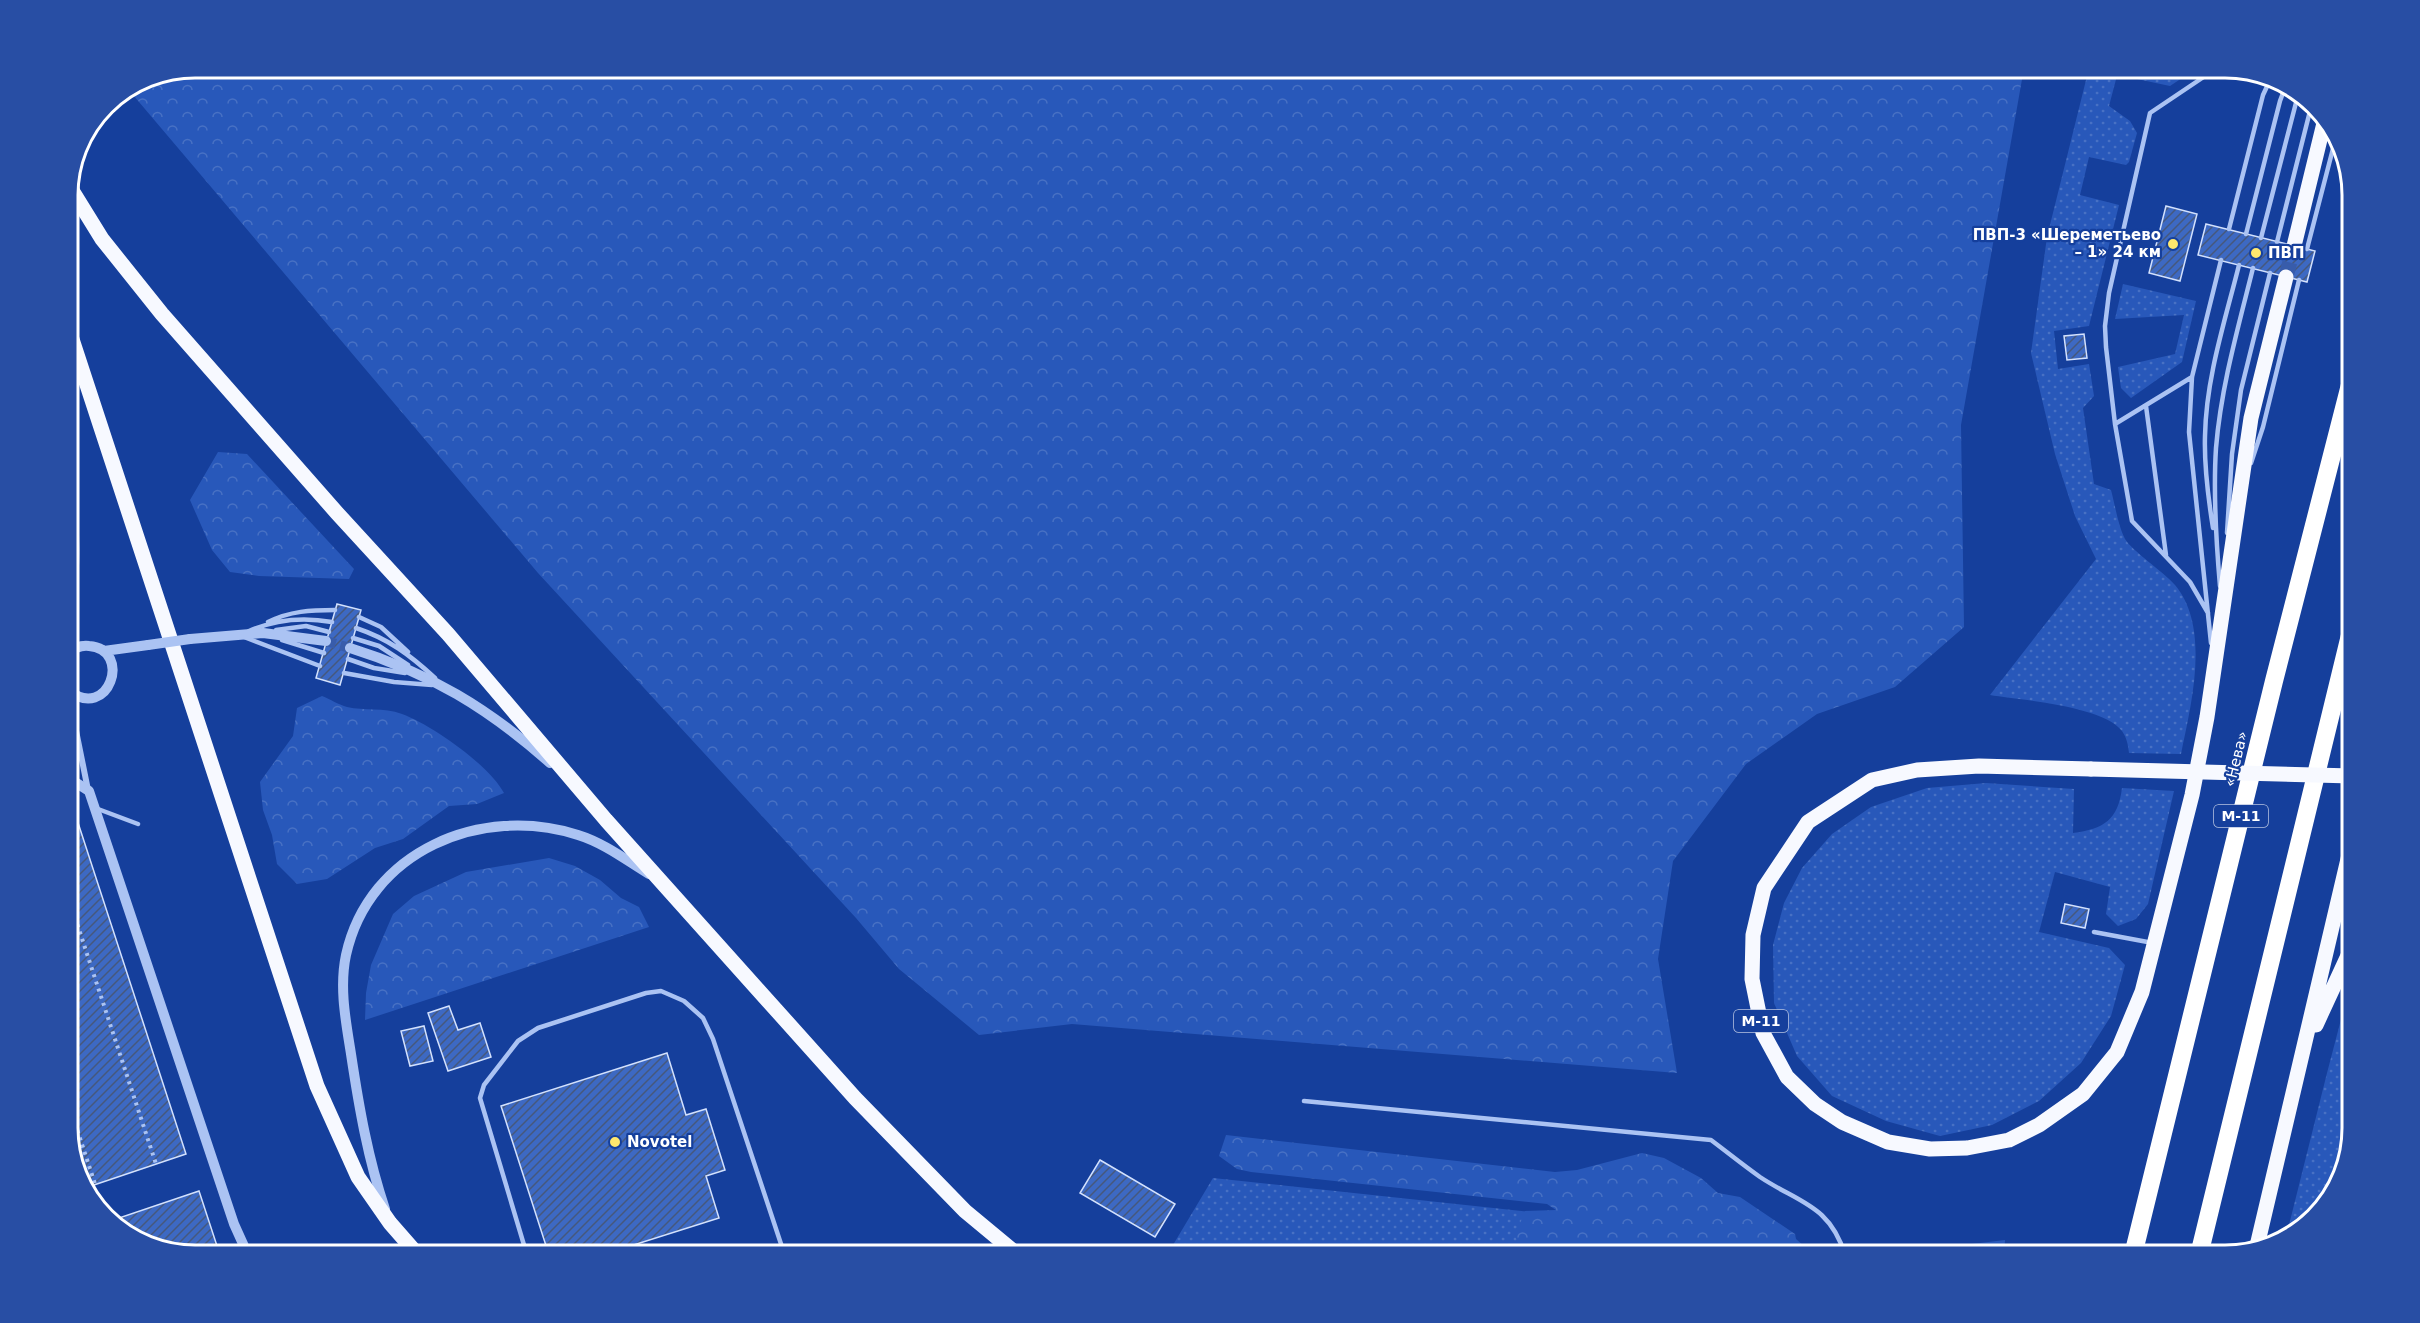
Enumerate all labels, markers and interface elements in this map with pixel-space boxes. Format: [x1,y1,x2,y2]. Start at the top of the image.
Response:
place label: ПВП-3 «Шереметьево – 1» 24 км [1973,226,2161,261]
marker: ПВП-3 «Шереметьево – 1» 24 км [2166,237,2180,251]
place label: ПВП [2268,244,2305,262]
marker: ПВП [2249,246,2263,260]
street label: «Нева» [2220,729,2252,789]
road number: М-11 [2214,805,2268,827]
road number: М-11 [1734,1010,1788,1032]
place label: Novotel [627,1133,692,1151]
marker: Novotel [608,1135,622,1149]

